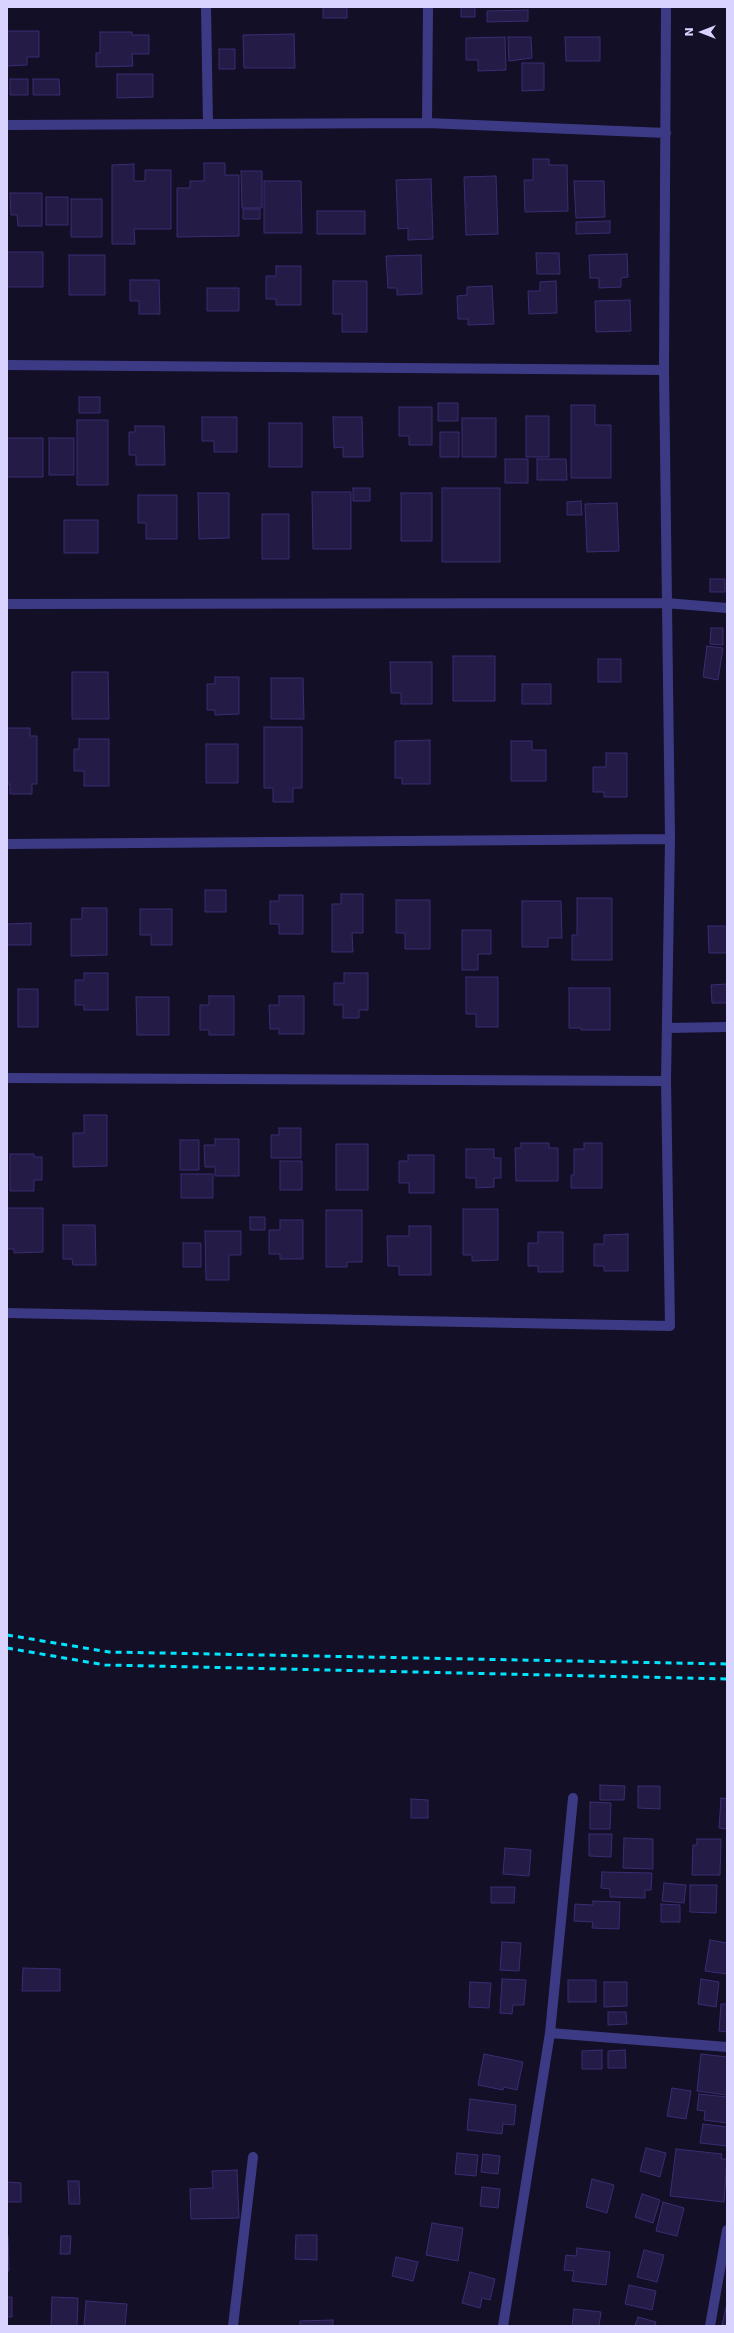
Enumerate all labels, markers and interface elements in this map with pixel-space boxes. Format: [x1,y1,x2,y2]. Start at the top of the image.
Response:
north arrow [682,12,722,52]
text: N [683,27,696,37]

